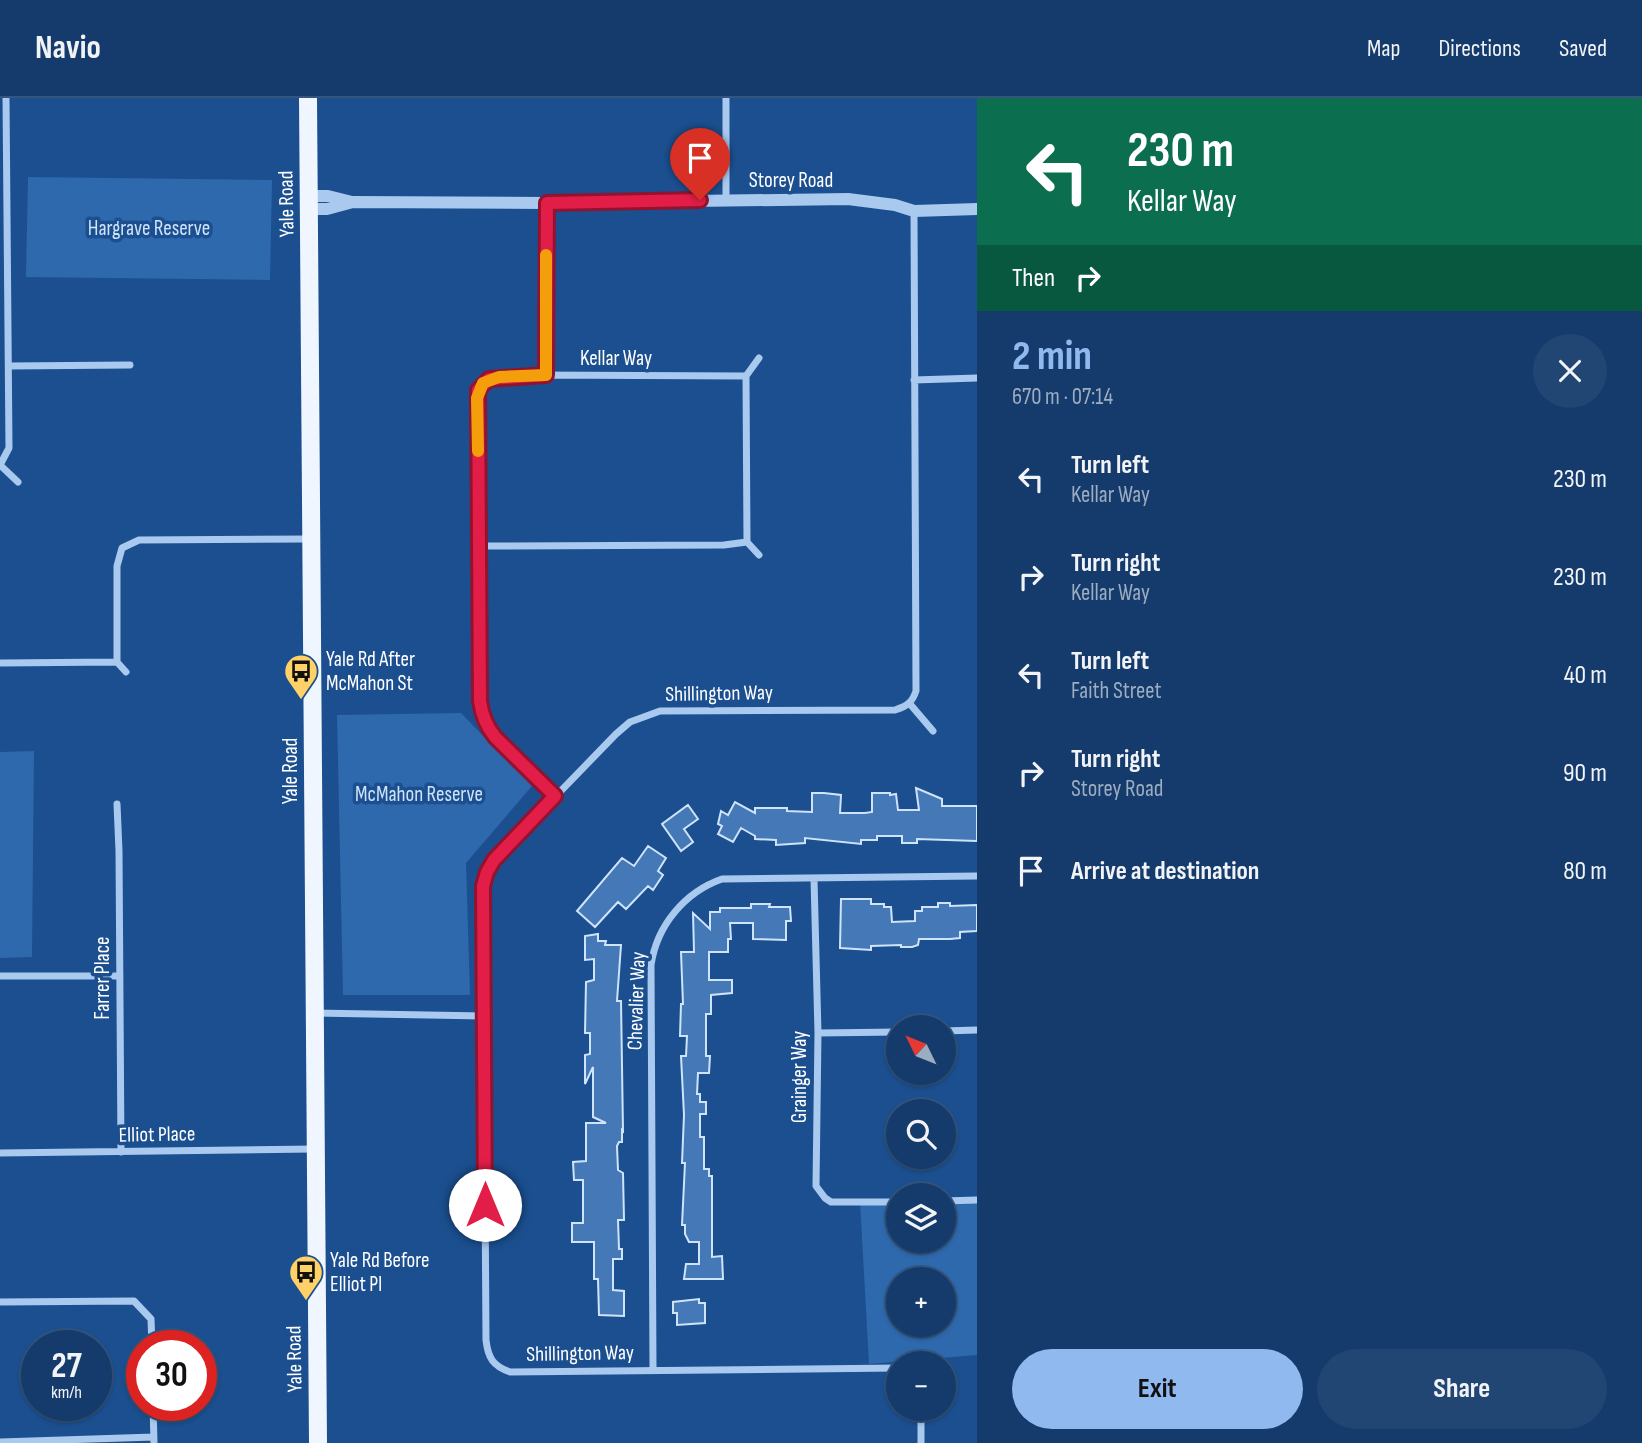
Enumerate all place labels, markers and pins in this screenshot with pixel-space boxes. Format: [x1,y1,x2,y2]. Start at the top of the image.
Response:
pin [670,128,730,200]
place label: Yale Rd After McMahon St [326,647,415,696]
bus stop icon: Yale Rd After McMahon St [282,652,320,701]
place label: Yale Rd Before Elliot Pl [330,1248,429,1297]
bus stop icon: Yale Rd Before Elliot Pl [287,1253,325,1302]

